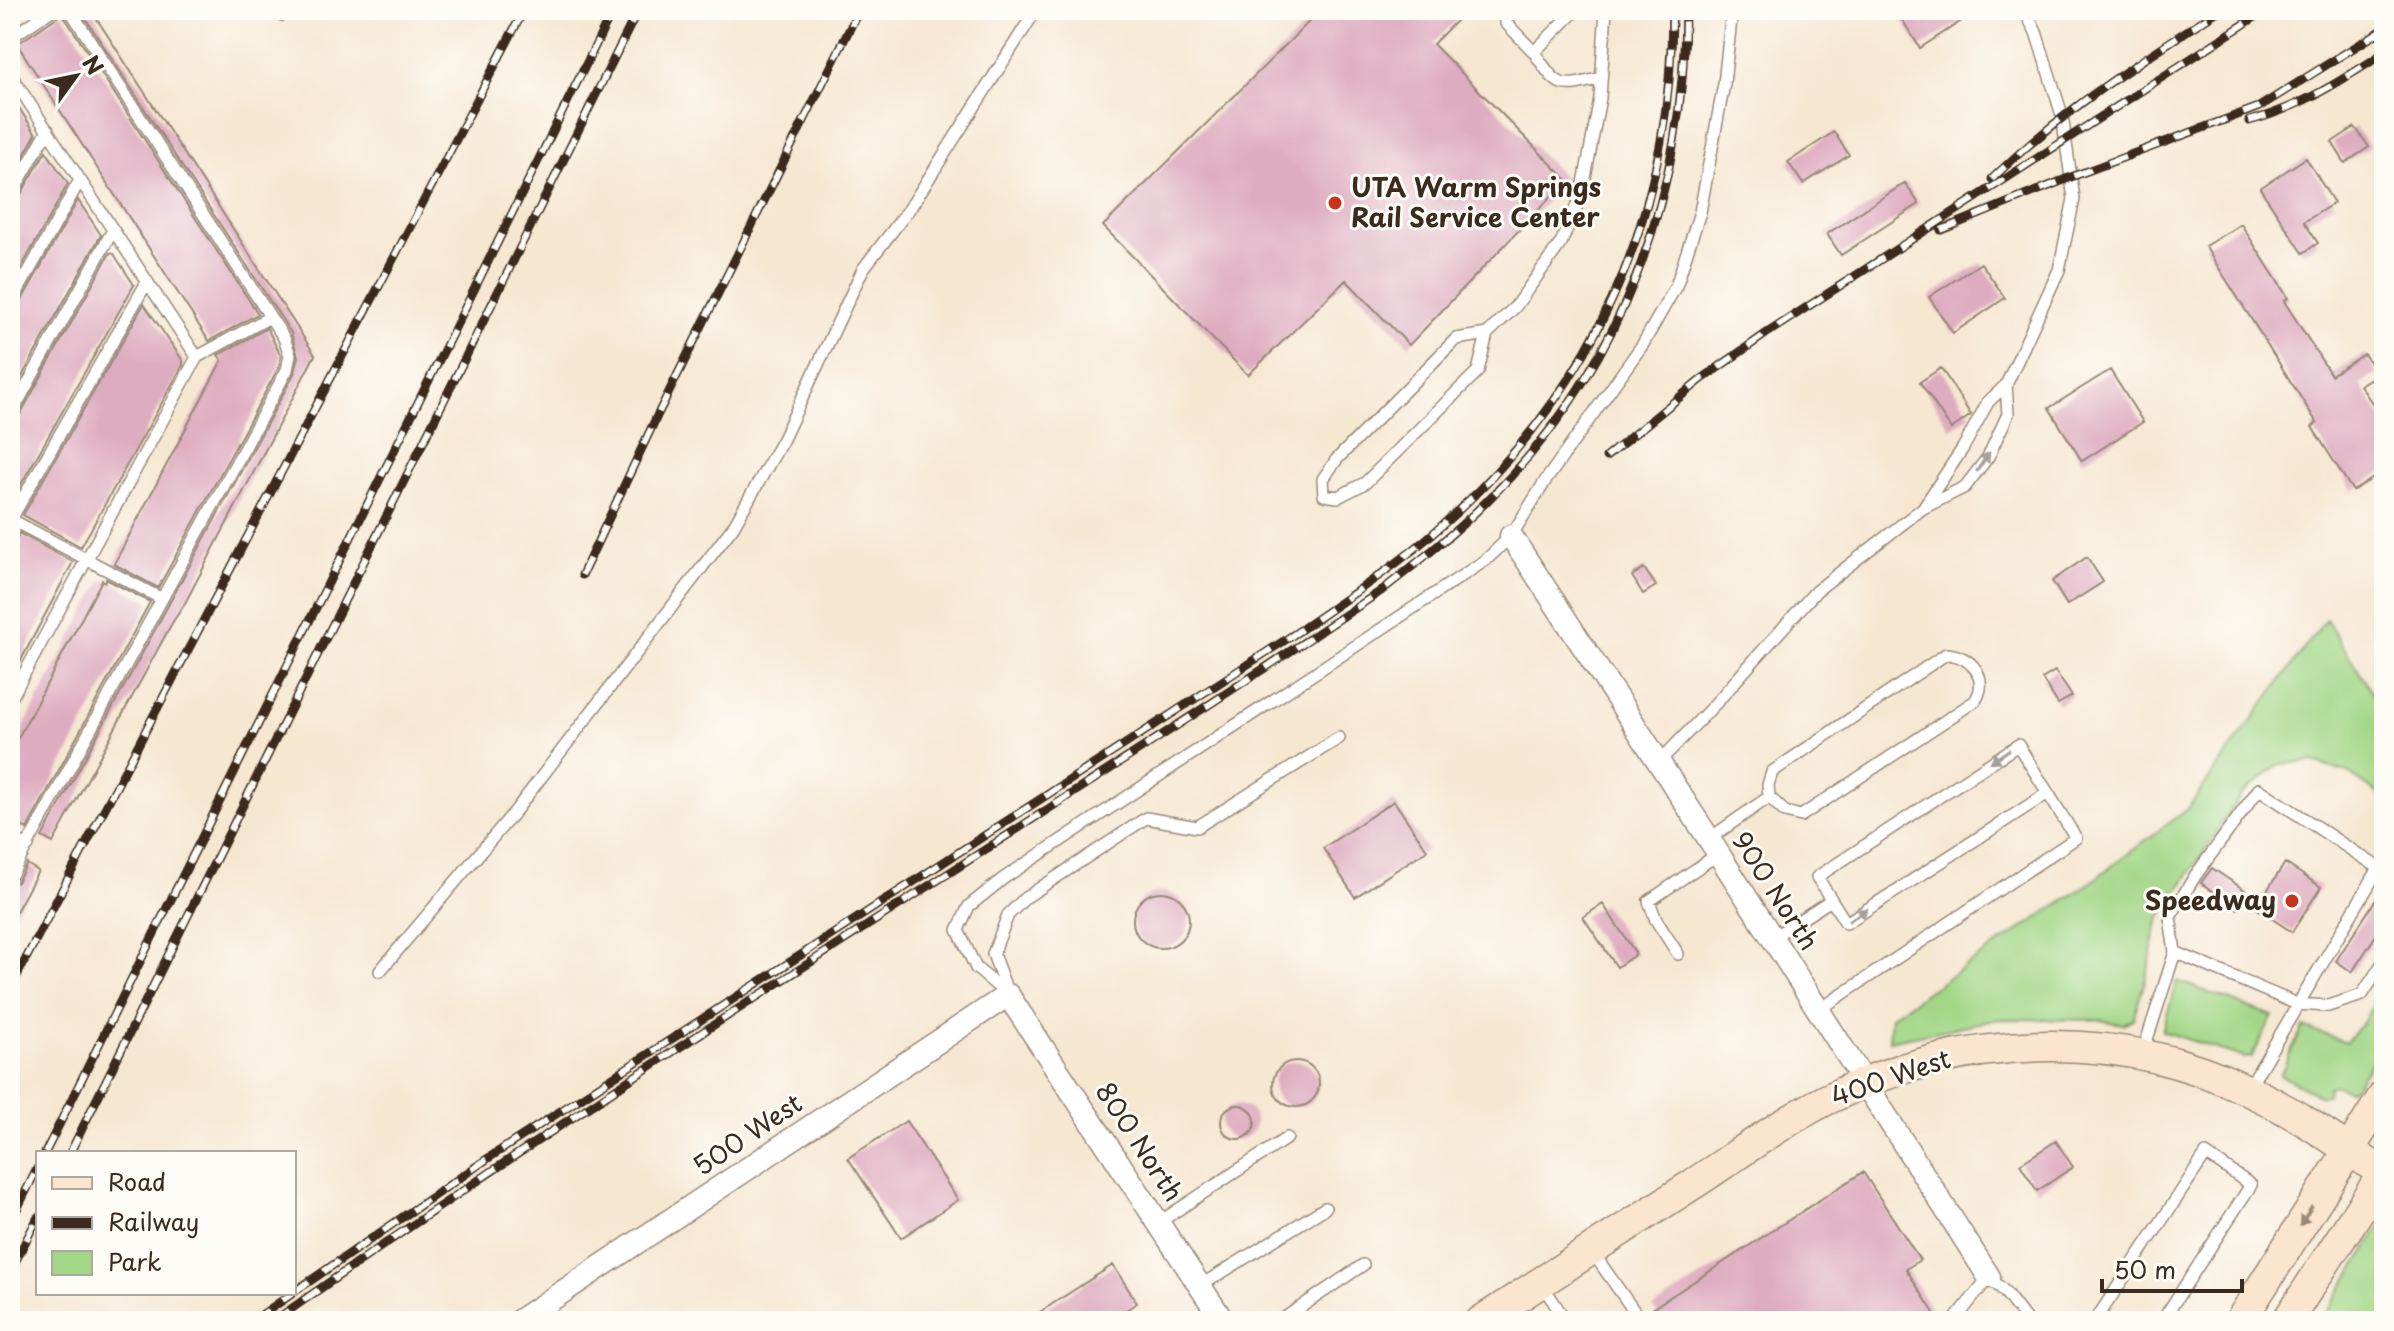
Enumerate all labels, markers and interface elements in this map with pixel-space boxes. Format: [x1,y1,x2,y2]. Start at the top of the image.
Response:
north arrow [36,36,116,116]
text: N [75,48,113,81]
place label: UTA Warm Springs Rail Service Center [1351,167,1601,236]
marker: UTA Warm Springs Rail Service Center [1326,194,1344,212]
one-way arrow [1976,451,1991,472]
one-way arrow [1990,748,2011,763]
street label: 900 North [1723,823,1829,957]
place label: Speedway [2145,880,2276,919]
marker: Speedway [2283,892,2301,910]
one-way arrow [1847,909,1869,923]
street label: 400 West [1826,1038,1956,1115]
street label: 800 North [1087,1074,1194,1209]
street label: 500 West [685,1083,809,1185]
legend [36,1151,296,1295]
text: Road [108,1163,166,1199]
text: Railway [108,1203,199,1239]
one-way arrow [2300,1205,2314,1227]
text: Park [108,1243,162,1279]
scale bar [2102,1243,2242,1293]
text: 50 m [2114,1251,2176,1287]

